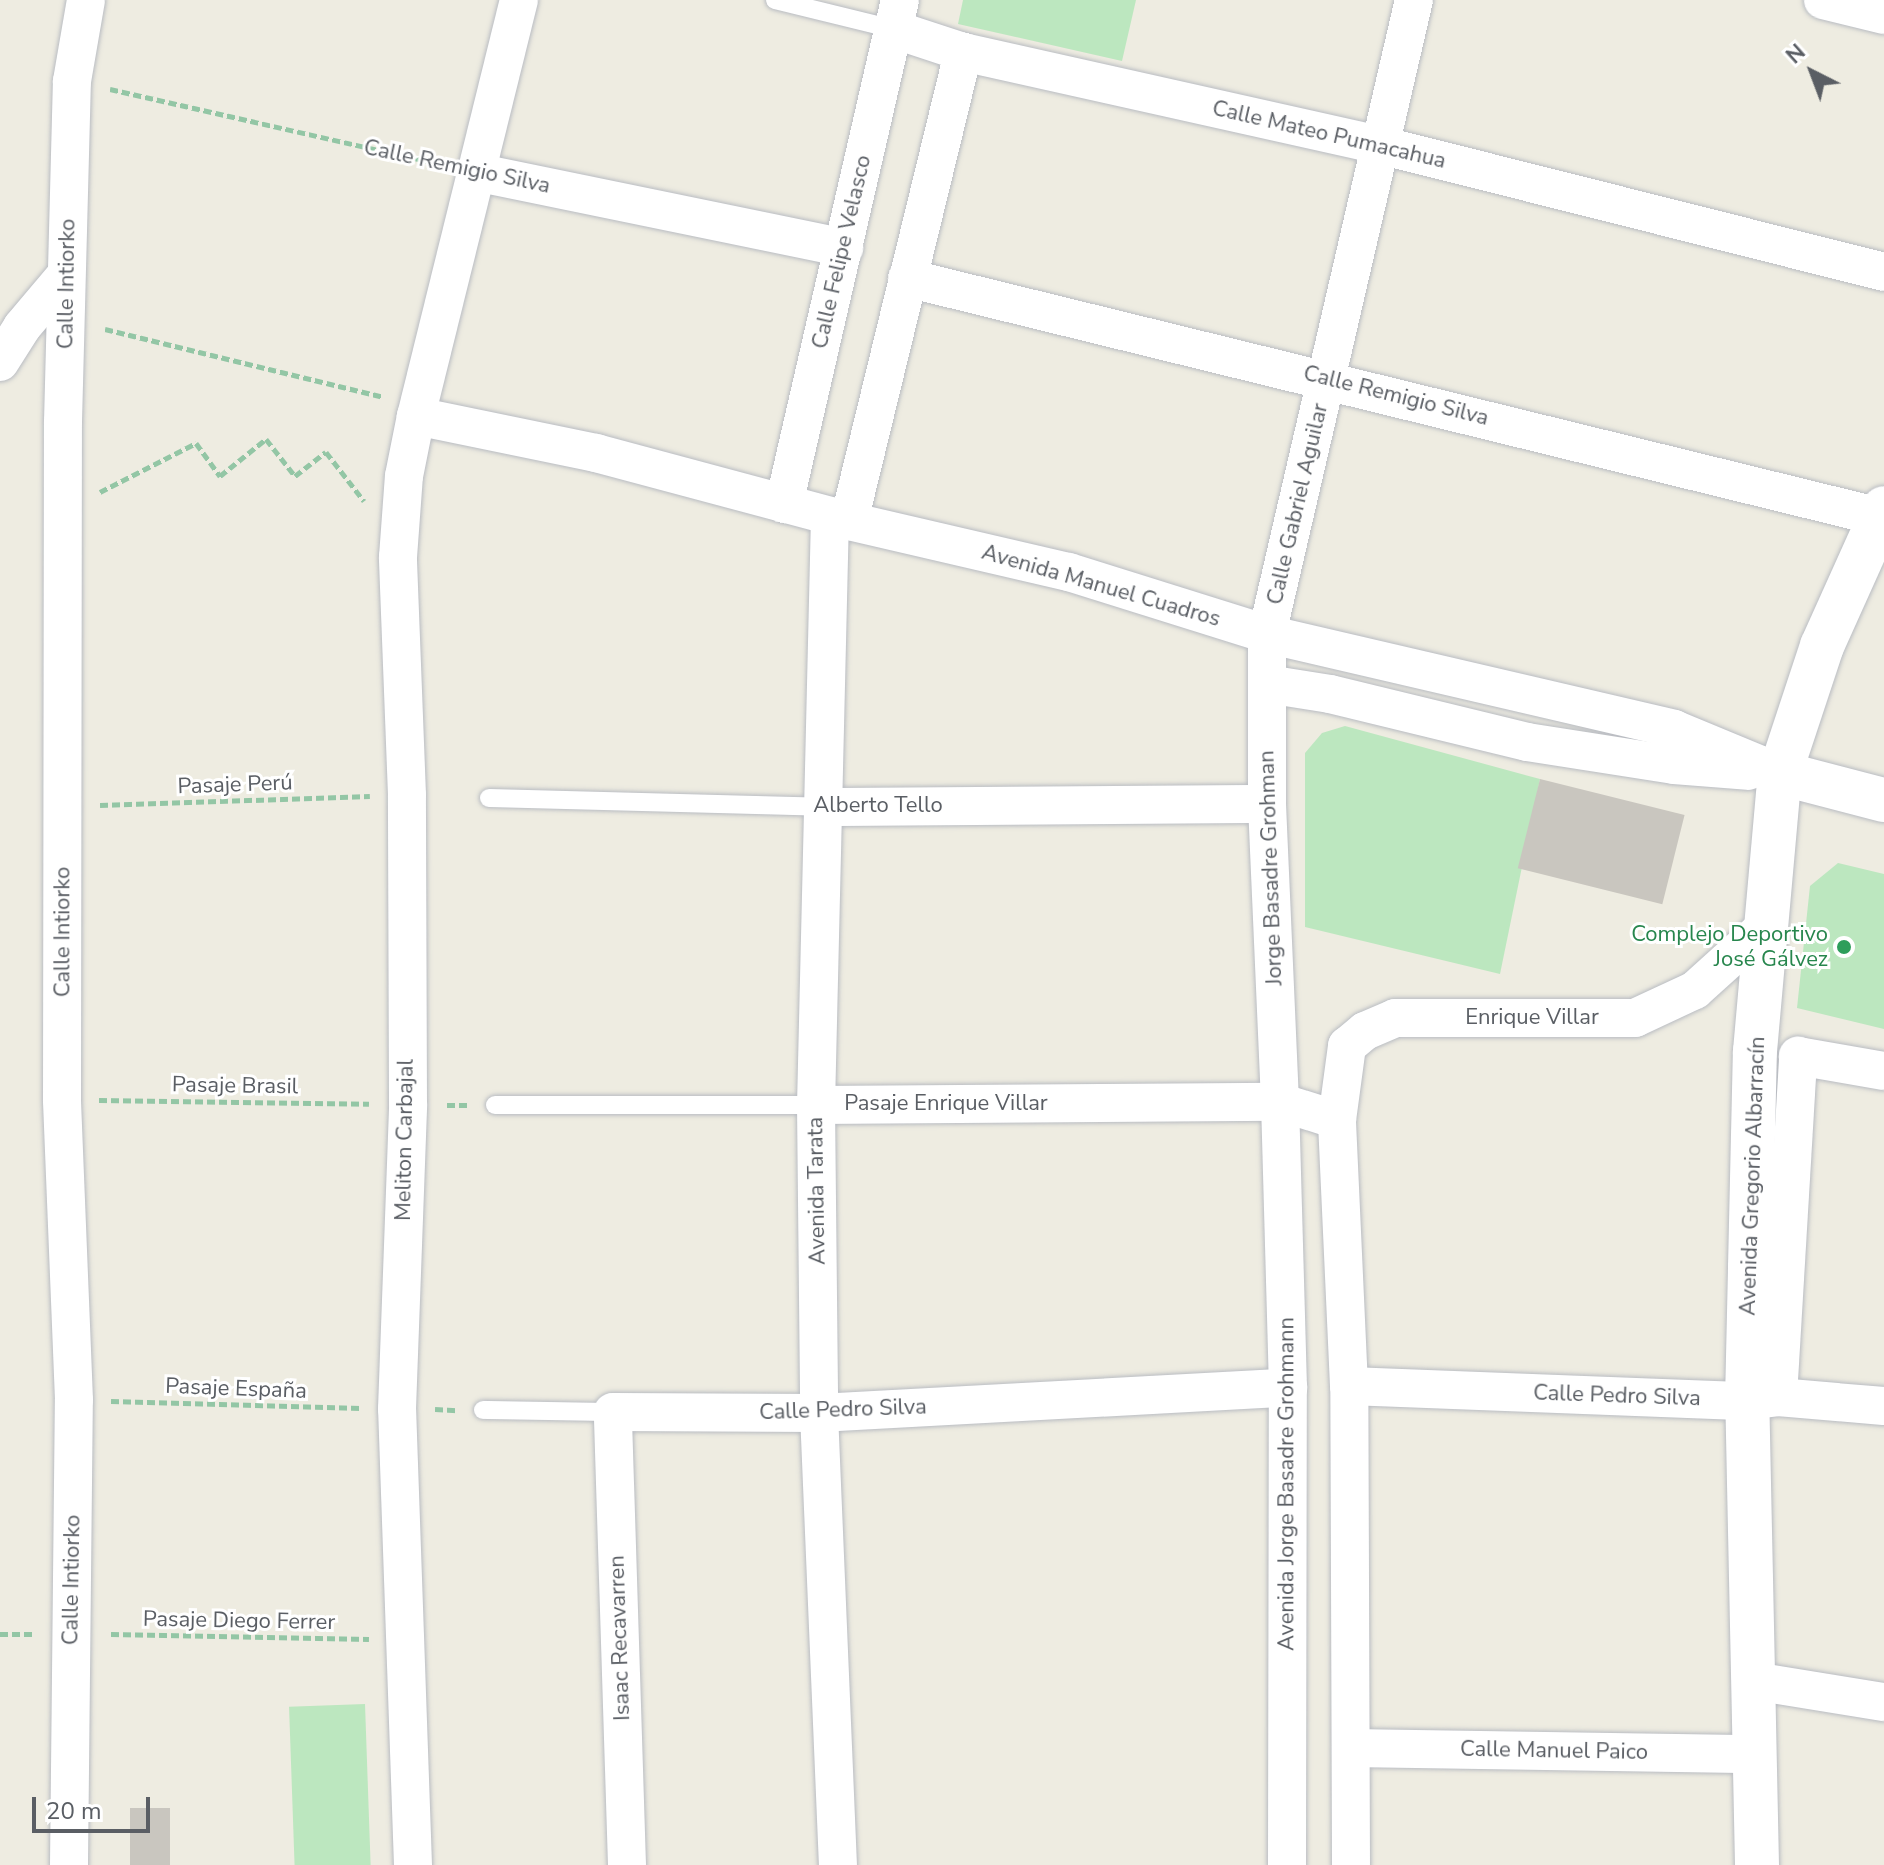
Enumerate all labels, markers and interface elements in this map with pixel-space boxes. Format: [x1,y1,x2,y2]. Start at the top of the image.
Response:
north arrow [1772,32,1852,112]
text: N [1780,38,1812,71]
street label: Calle Mateo Pumacahua [1210,95,1448,175]
street label: Calle Remigio Silva [361,134,553,200]
street label: Calle Felipe Velasco [807,153,877,351]
street label: Calle Intiorko [53,219,81,349]
street label: Calle Remigio Silva [1301,360,1491,432]
street label: Calle Gabriel Aguilar [1262,401,1334,607]
street label: Avenida Manuel Cuadros [979,539,1223,633]
street label: Jorge Basadre Grohman [1254,750,1288,986]
street label: Pasaje Perú [177,770,293,800]
street label: Alberto Tello [813,793,943,819]
street label: Calle Intiorko [50,867,76,997]
place label: Complejo Deportivo José Gálvez [1631,921,1828,972]
marker: Complejo Deportivo José Gálvez [1835,938,1853,956]
street label: Enrique Villar [1465,1005,1599,1031]
street label: Avenida Gregorio Albarracín [1735,1036,1771,1316]
street label: Meliton Carbajal [390,1059,420,1221]
street label: Pasaje Brasil [172,1072,298,1100]
street label: Pasaje Enrique Villar [844,1091,1048,1117]
street label: Avenida Tarata [803,1117,831,1265]
street label: Avenida Jorge Basadre Grohmann [1274,1317,1300,1651]
street label: Pasaje España [165,1373,307,1405]
street label: Calle Pedro Silva [1533,1380,1701,1412]
street label: Calle Pedro Silva [759,1394,927,1426]
street label: Calle Intiorko [58,1515,86,1645]
street label: Isaac Recavarren [604,1555,636,1721]
street label: Pasaje Diego Ferrer [143,1606,335,1636]
street label: Calle Manuel Paico [1460,1736,1648,1766]
scale bar [36,1781,154,1831]
text: 20 m [46,1795,102,1827]

